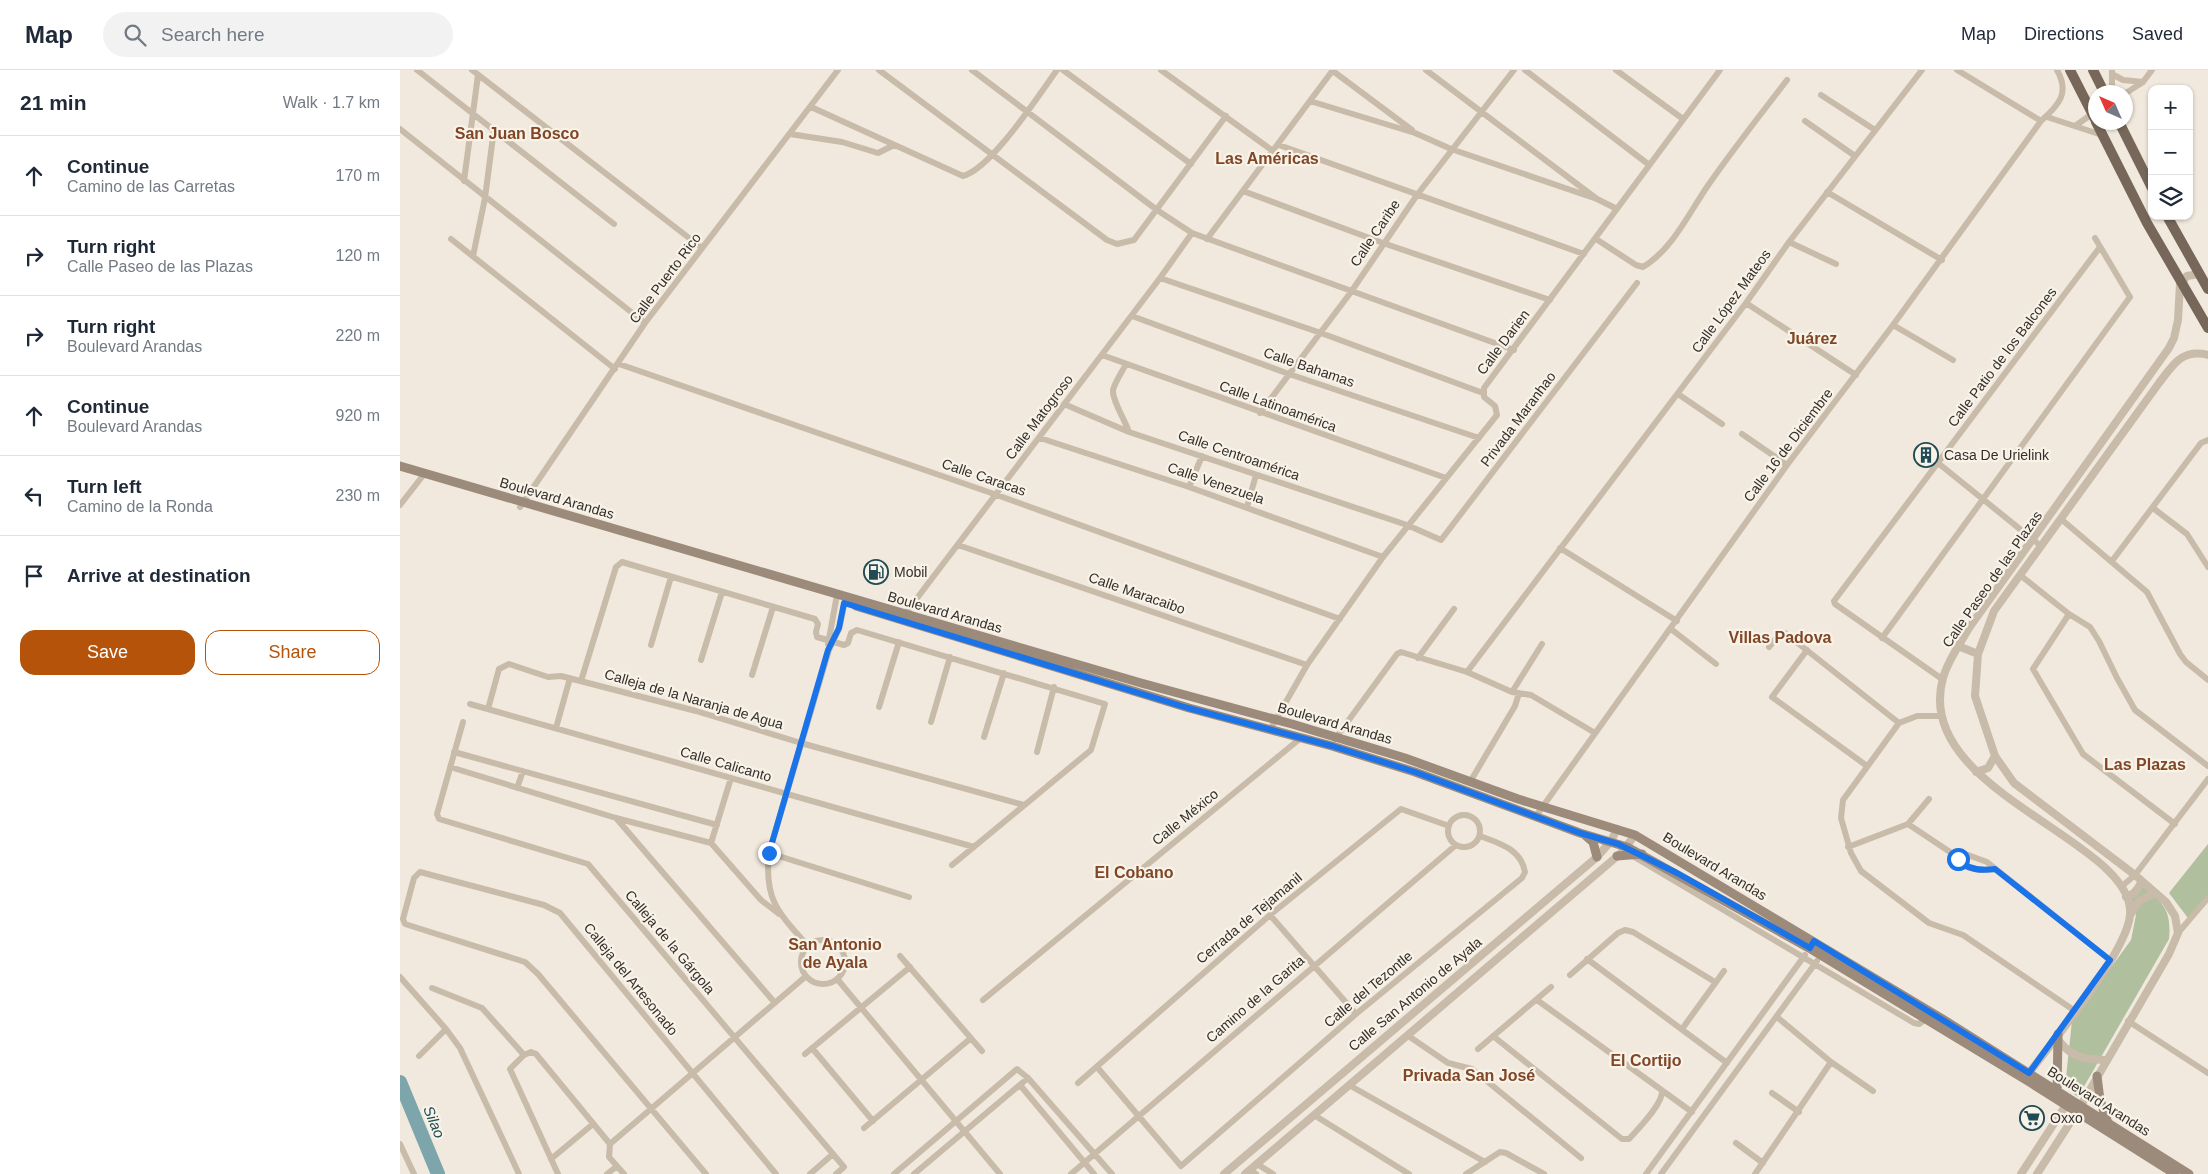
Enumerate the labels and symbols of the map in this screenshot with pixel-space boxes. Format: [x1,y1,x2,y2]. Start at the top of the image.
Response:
north arrow [2088,85,2133,130]
district label: San Juan Bosco [455,125,579,142]
district label: Las Américas [1215,150,1319,167]
street label: Calle Caribe [1347,196,1403,269]
street label: Calle Puerto Rico [626,230,704,326]
street label: Calle López Mateos [1688,246,1774,356]
street label: Calle Patio de los Balcones [1944,284,2060,430]
street label: Calle Darien [1473,306,1533,378]
district label: Juárez [1787,330,1837,347]
street label: Calle Bahamas [1262,344,1356,390]
street label: Privada Maranhao [1477,368,1559,469]
street label: Calle Matogroso [1002,371,1076,463]
street label: Calle Latinoamérica [1217,377,1339,435]
street label: Calle 16 de Diciembre [1740,385,1836,505]
street label: Calle Centroamérica [1176,427,1302,483]
building icon: Casa De Urielink [1913,442,1939,468]
place label: Casa De Urielink [1944,447,2050,463]
street label: Calle Caracas [940,455,1028,499]
street label: Calle Venezuela [1166,459,1267,507]
street label: Boulevard Arandas [498,474,616,522]
street label: Calle Paseo de las Plazas [1939,508,2045,650]
fuel station icon: Mobil [863,559,889,585]
place label: Mobil [894,564,927,580]
street label: Calle Maracaibo [1087,569,1188,617]
street label: Boulevard Arandas [886,588,1004,636]
district label: Villas Padova [1729,629,1832,646]
street label: Calleja de la Naranja de Agua [603,666,785,732]
street label: Boulevard Arandas [1276,699,1394,747]
street label: Calle Calicanto [679,743,774,785]
district label: Las Plazas [2104,756,2186,773]
street label: Calle México [1149,785,1221,848]
street label: Boulevard Arandas [1660,829,1770,903]
route end [758,842,781,865]
route start [1947,848,1970,871]
district label: El Cobano [1094,864,1174,881]
street label: Cerrada de Tejamanil [1193,869,1305,967]
street label: Calleja de la Gárgola [622,887,718,997]
street label: Calleja del Artesonado [581,920,681,1039]
street label: Calle San Antonio de Ayala [1345,934,1485,1054]
district label: San Antonio de Ayala [788,936,882,971]
street label: Calle del Tezontle [1321,947,1416,1031]
street label: Camino de la Garita [1203,952,1307,1046]
district label: El Cortijo [1610,1052,1682,1069]
street label: Boulevard Arandas [2045,1063,2153,1139]
district label: Privada San José [1403,1067,1535,1084]
water label: Silao [420,1103,449,1140]
supermarket icon: Oxxo [2019,1105,2045,1131]
place label: Oxxo [2050,1110,2083,1126]

